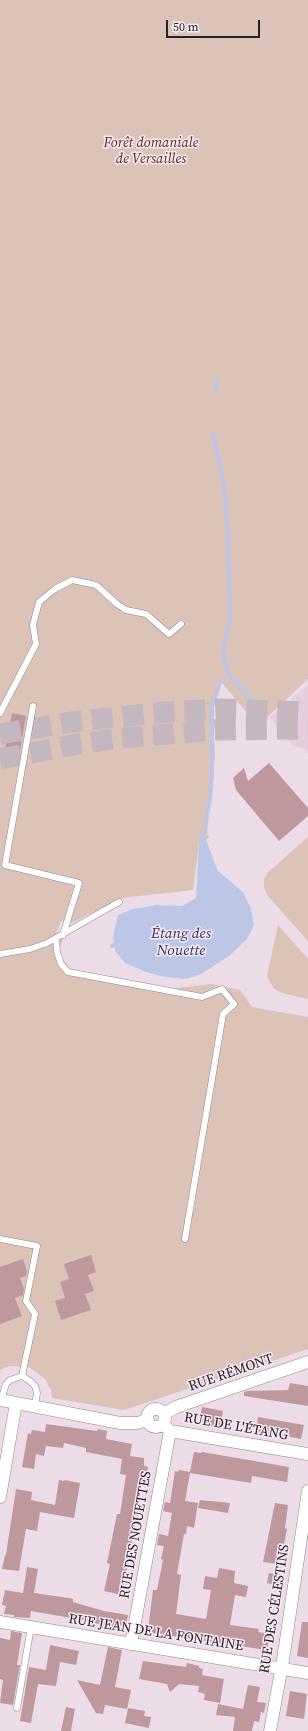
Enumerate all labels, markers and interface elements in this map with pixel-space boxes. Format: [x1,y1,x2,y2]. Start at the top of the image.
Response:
scale bar [168,12,262,38]
text: 50 m [173,19,199,35]
park label: Forêt domaniale de Versailles [104,135,198,168]
water label: Étang des Nouette [151,925,211,960]
street label: RUE RÉMONT [186,1351,276,1395]
street label: RUE DE L'ÉTANG [183,1410,289,1444]
street label: RUE DES NOUETTES [117,1470,155,1600]
street label: RUE DES CÉLESTINS [256,1543,294,1675]
street label: RUE JEAN DE LA FONTAINE [67,1611,245,1655]

